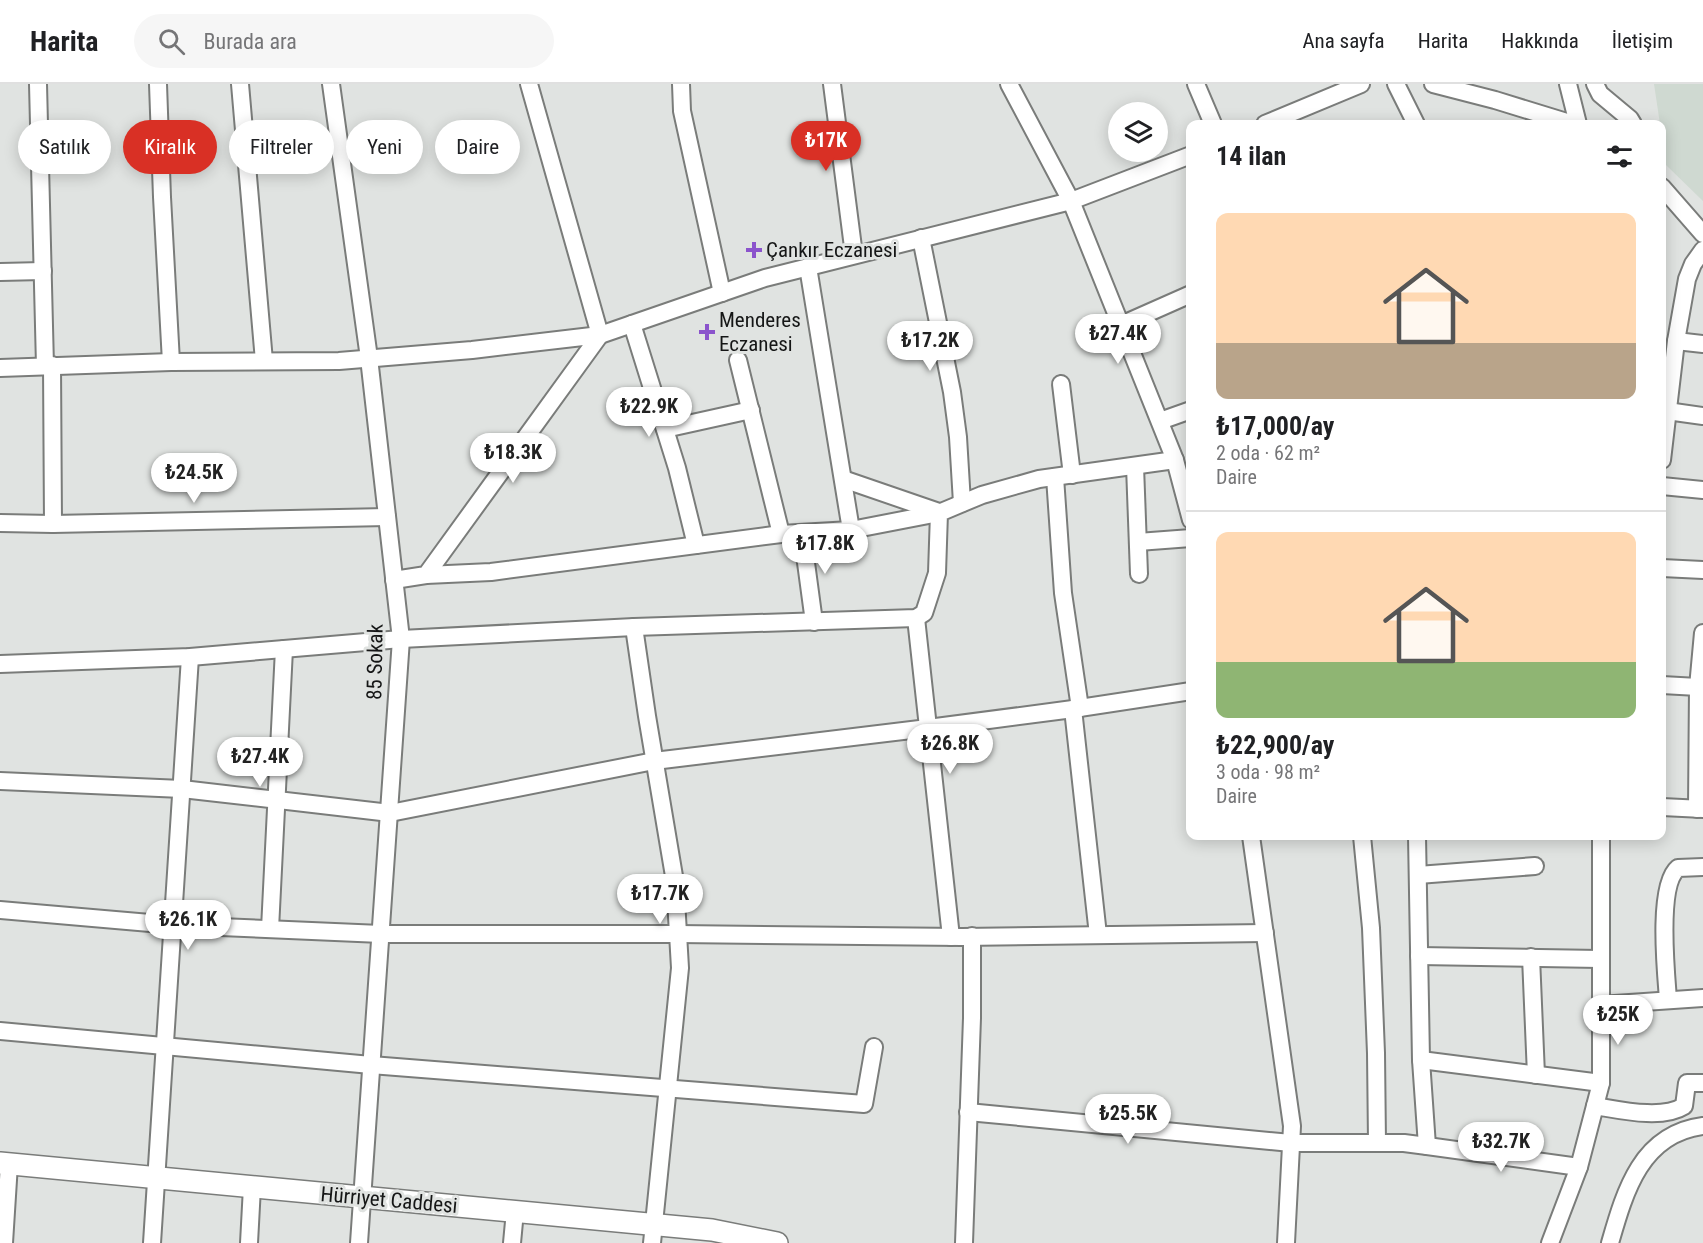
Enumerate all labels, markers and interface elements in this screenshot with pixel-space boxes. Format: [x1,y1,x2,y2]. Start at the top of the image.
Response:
search box [134,14,554,68]
text: Harita [30,25,98,58]
icon: search [155,25,188,58]
text: Burada ara [203,29,297,54]
text: Ana sayfa [1302,29,1385,53]
text: Harita [1418,29,1468,53]
text: Hakkında [1501,29,1579,53]
text: İletişim [1612,29,1673,53]
map controls [1108,102,1168,162]
button: layers [1108,102,1168,162]
chip: Satılık [18,120,111,174]
chip: Kiralık [123,120,217,174]
chip: Filtreler [229,120,334,174]
chip: Yeni [346,120,423,174]
chip: Daire [435,120,520,174]
pin: ₺17K [790,121,862,172]
text: ₺17K [805,128,847,152]
icon: filters [1603,140,1636,173]
text: 14 ilan [1216,141,1286,171]
place label: Çankır Eczanesi [766,238,897,262]
marker: Çankır Eczanesi [747,243,761,257]
icon: home [1372,252,1480,360]
place label: Menderes Eczanesi [719,308,801,356]
pin: ₺27.4K [1069,314,1167,365]
pin: ₺17.2K [881,321,979,372]
text: ₺27.4K [1089,321,1147,345]
marker: Menderes Eczanesi [700,325,714,339]
text: ₺17.2K [901,328,959,352]
pin: ₺22.9K [600,387,698,438]
text: ₺22.9K [620,394,678,418]
text: ₺17,000/ay [1216,411,1334,441]
pin: ₺18.3K [464,433,562,484]
text: ₺18.3K [484,440,542,464]
text: 2 oda · 62 m² [1216,441,1320,465]
pin: ₺24.5K [145,453,243,504]
text: ₺24.5K [165,460,223,484]
text: Daire [1216,465,1257,489]
pin: ₺17.8K [776,524,874,575]
text: ₺17.8K [796,531,854,555]
icon: home [1372,571,1480,679]
street label: 85 Sokak [362,623,388,700]
pin: ₺26.8K [901,724,999,775]
text: ₺22,900/ay [1216,730,1334,760]
text: ₺26.8K [921,731,979,755]
pin: ₺27.4K [211,737,309,788]
text: ₺27.4K [231,744,289,768]
text: 3 oda · 98 m² [1216,760,1320,784]
text: Daire [1216,784,1257,808]
pin: ₺17.7K [611,874,709,925]
text: ₺17.7K [631,881,689,905]
pin: ₺26.1K [139,900,237,951]
text: ₺26.1K [159,907,217,931]
pin: ₺25K [1582,995,1654,1046]
text: ₺25K [1597,1002,1639,1026]
pin: ₺25.5K [1079,1094,1177,1145]
text: ₺25.5K [1099,1101,1157,1125]
pin: ₺32.7K [1452,1122,1550,1173]
text: ₺32.7K [1472,1129,1530,1153]
street label: Hürriyet Caddesi [320,1182,458,1218]

